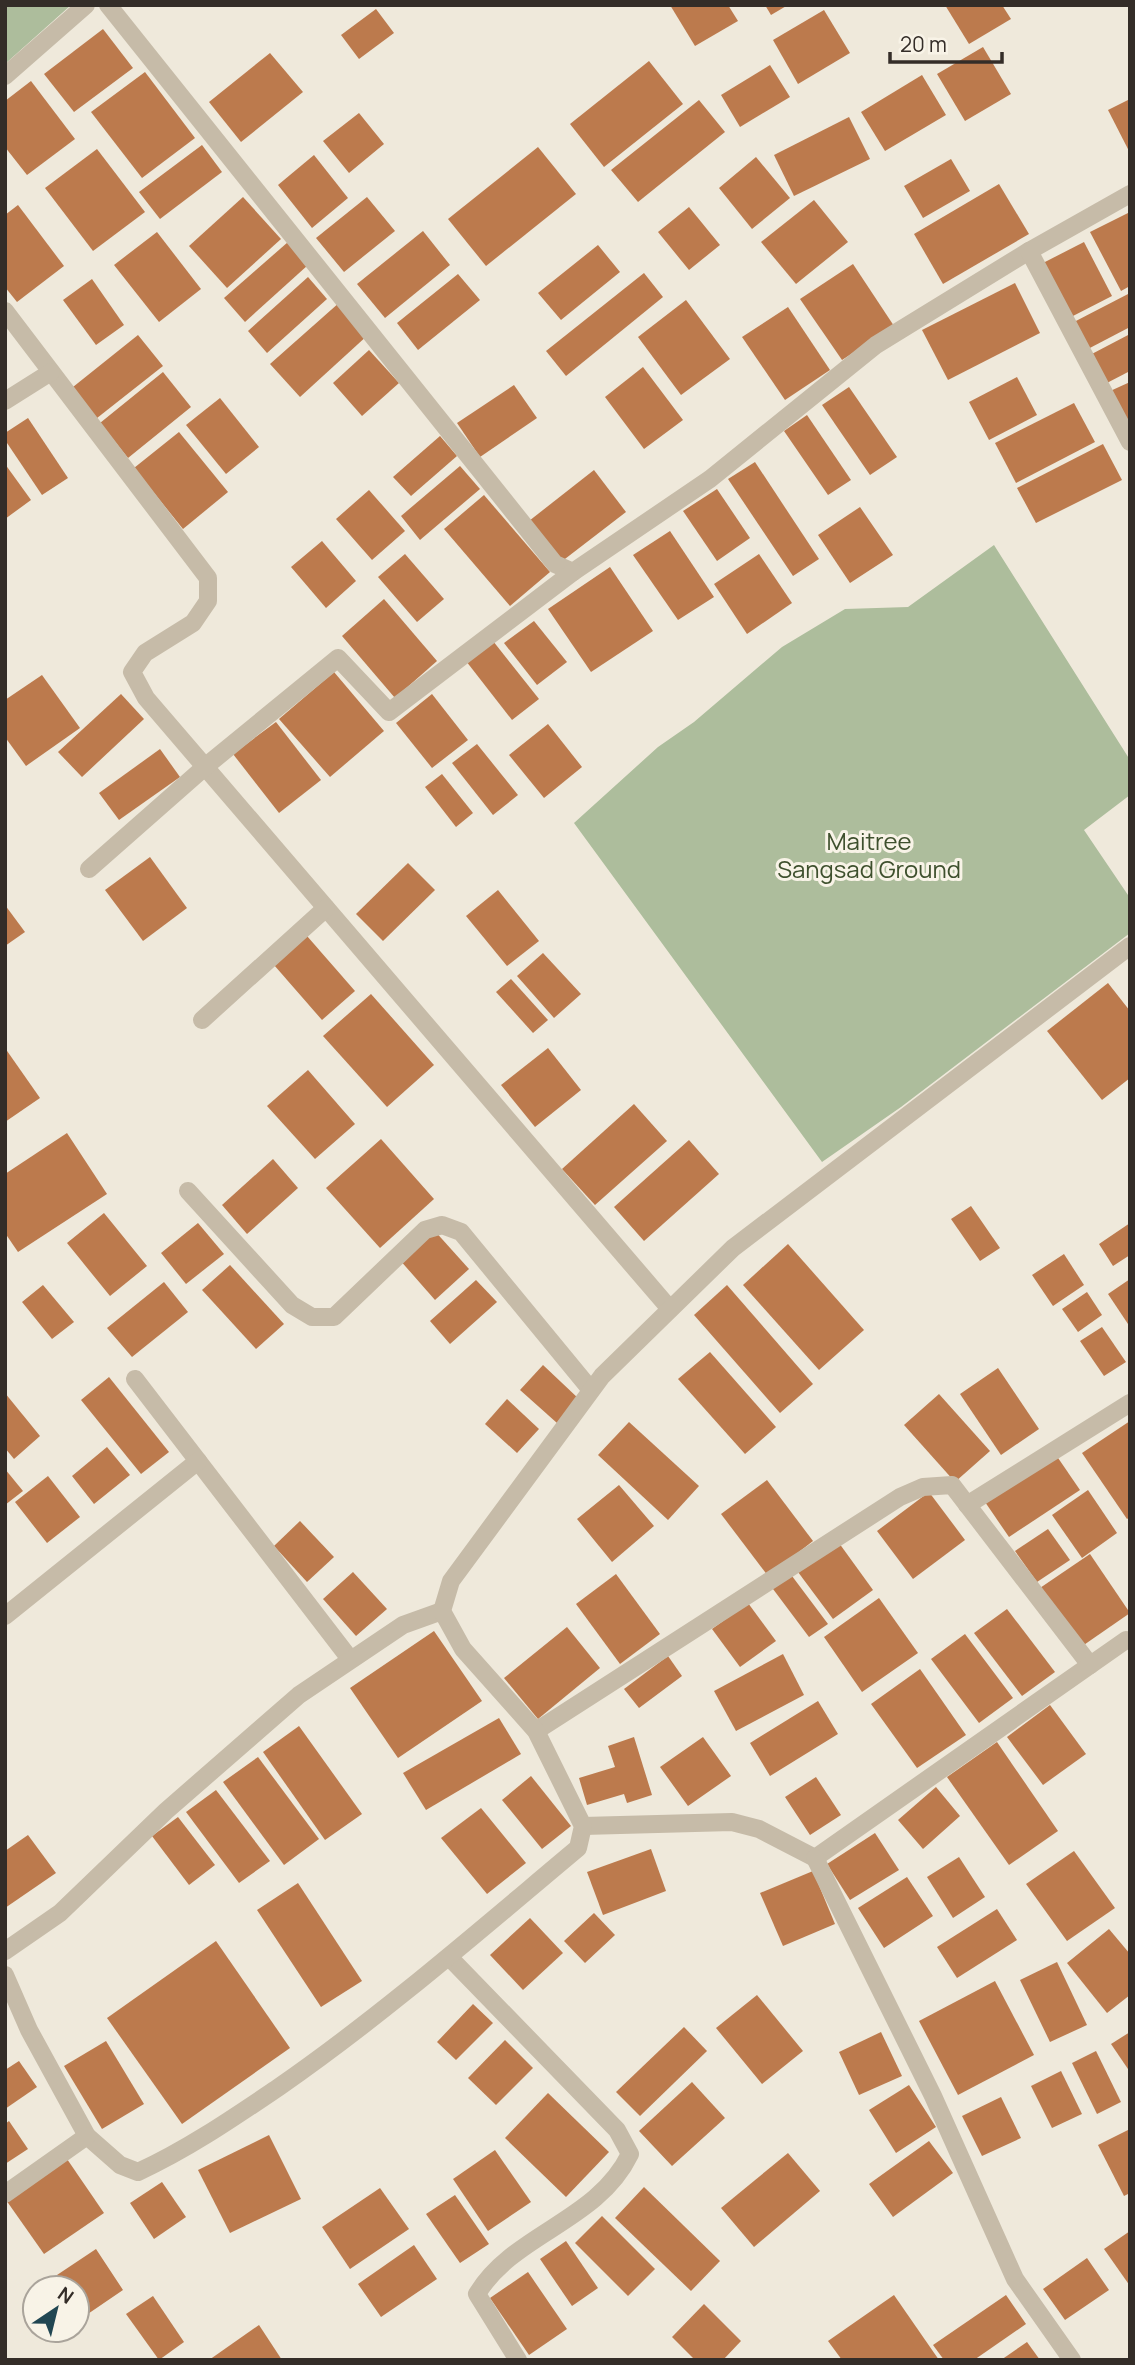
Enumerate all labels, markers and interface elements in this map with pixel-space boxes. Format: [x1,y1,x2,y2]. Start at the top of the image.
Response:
scale bar [890,21,1002,65]
text: 20 m [900,30,947,58]
park label: Maitree Sangsad Ground [777,824,961,885]
north arrow [21,2274,91,2344]
text: N [53,2281,79,2310]

